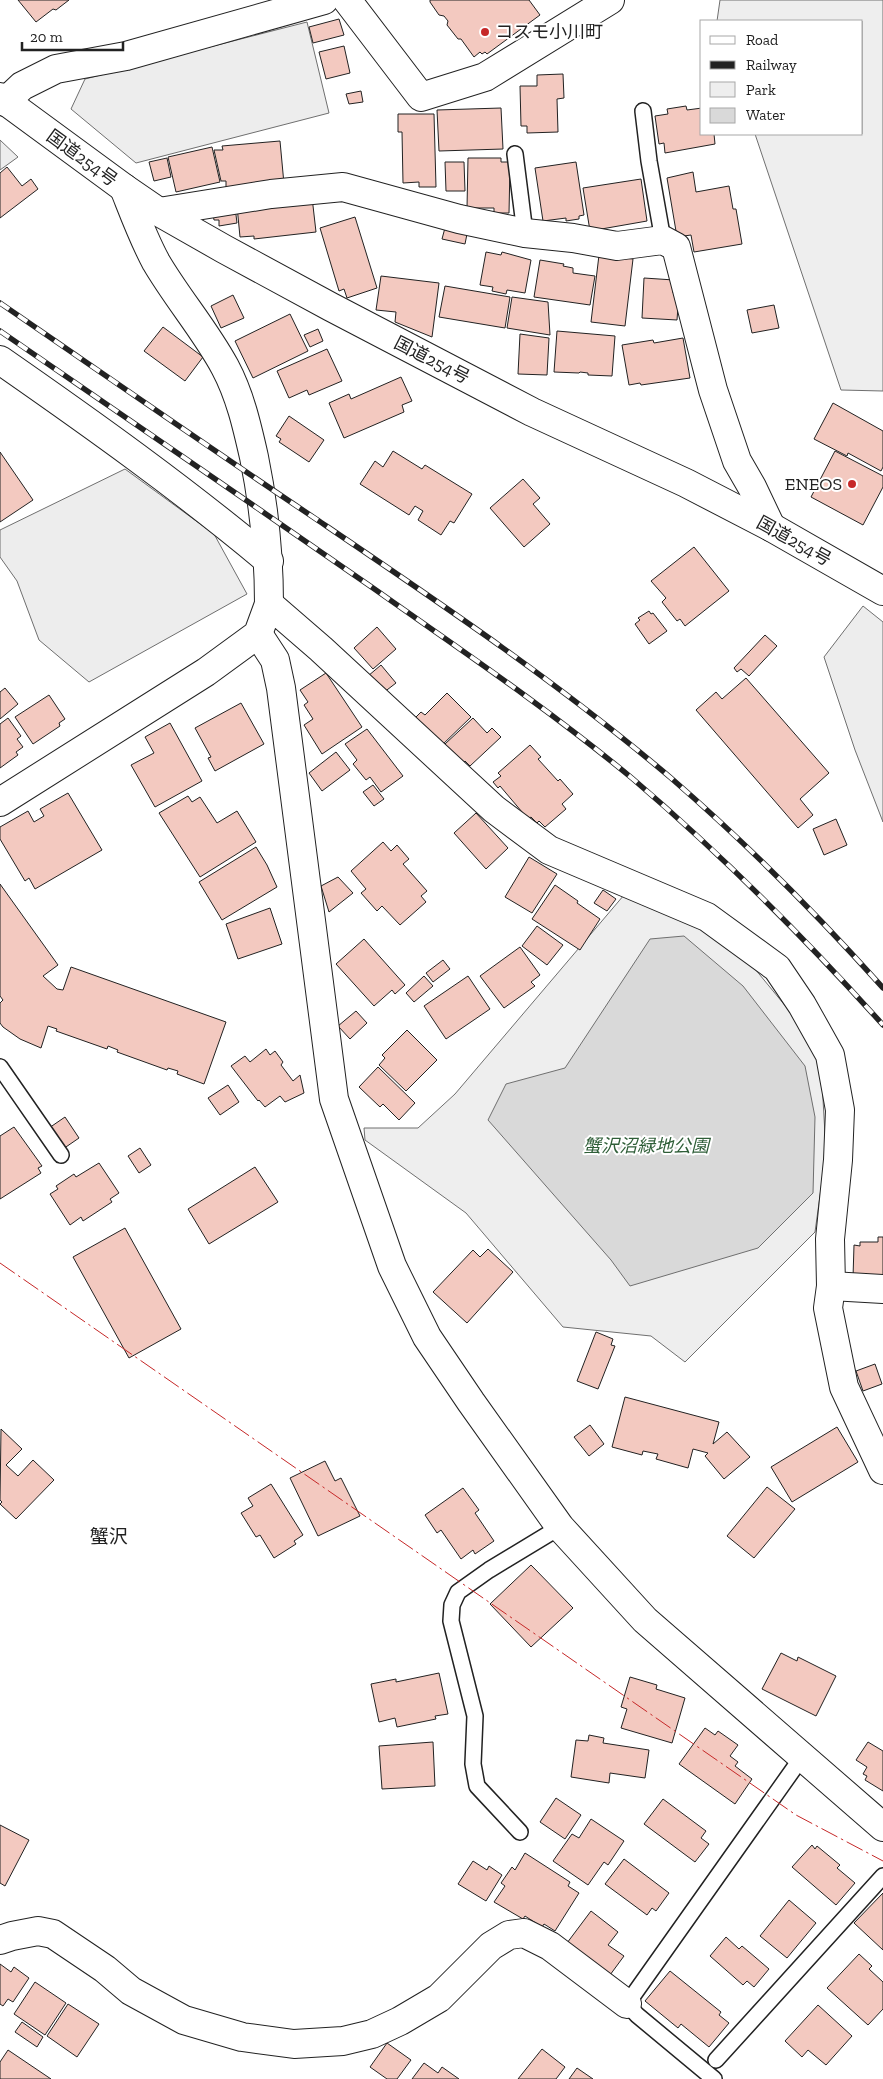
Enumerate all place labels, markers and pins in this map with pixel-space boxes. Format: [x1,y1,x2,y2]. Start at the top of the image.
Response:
place label: コスモ小川町 [495,21,603,43]
marker: コスモ小川町 [479,26,491,38]
place label: ENEOS [785,473,842,495]
marker: ENEOS [846,478,858,490]

